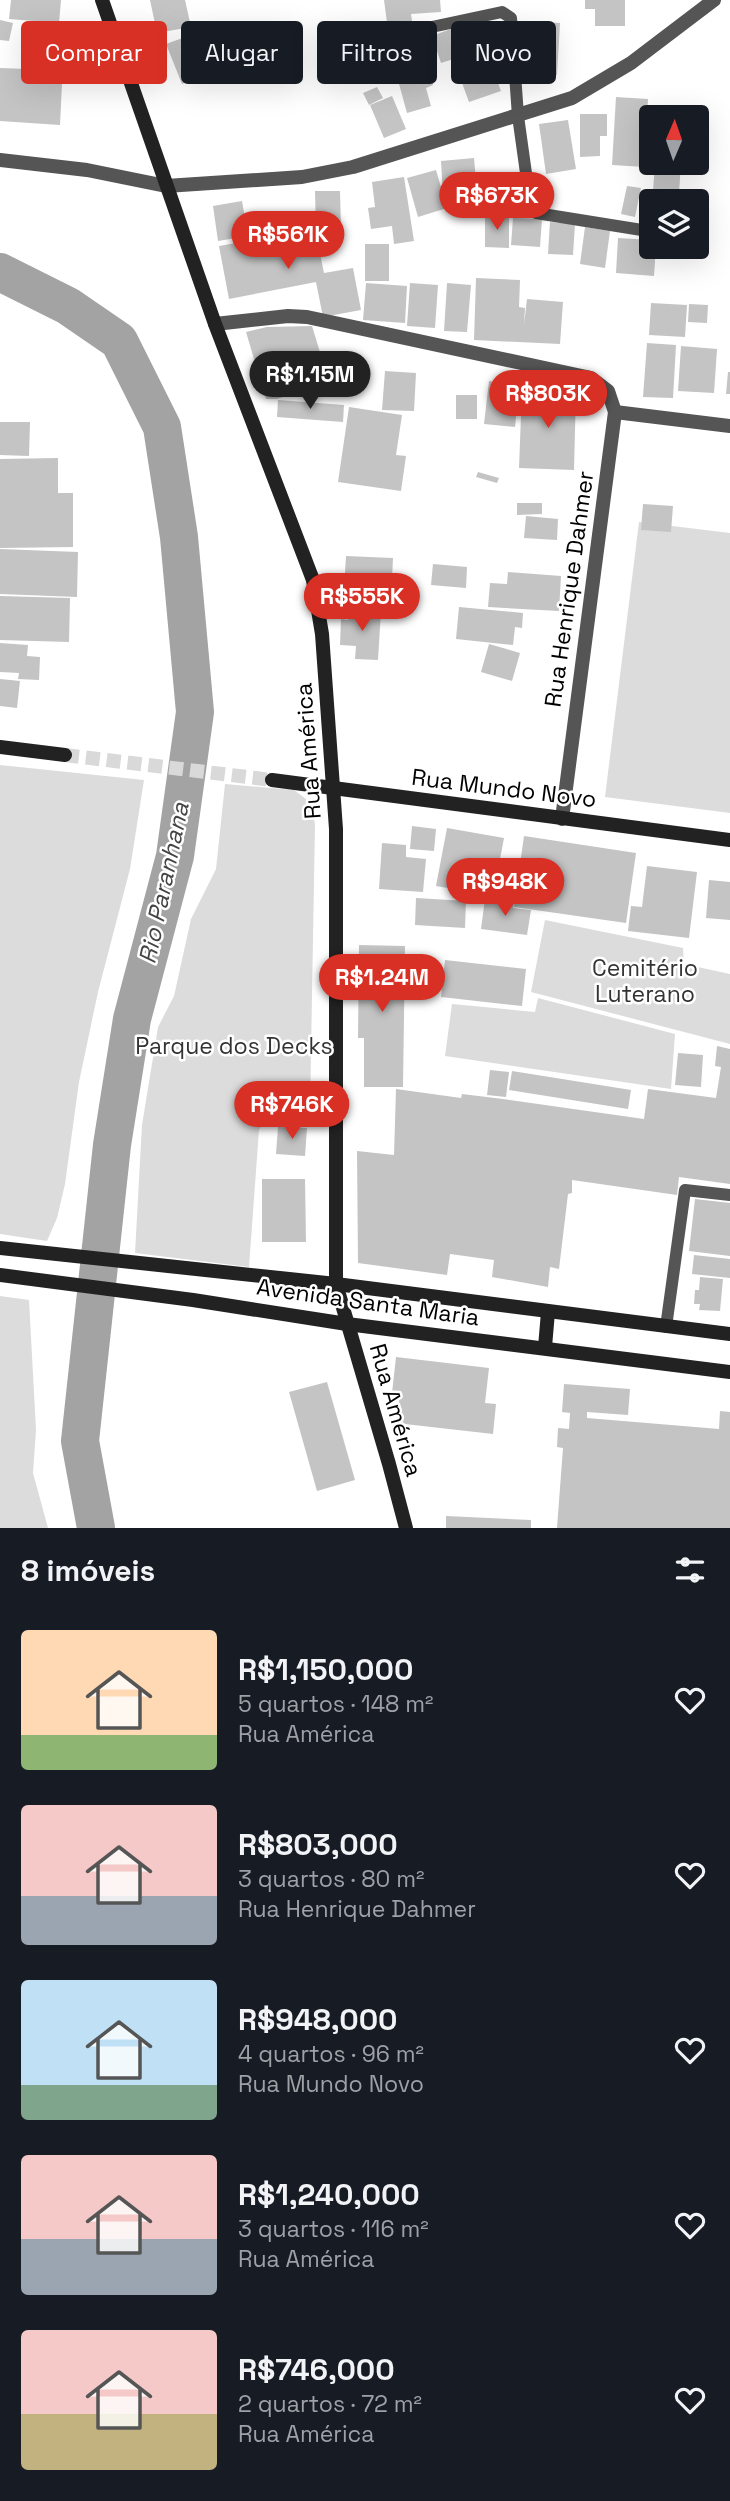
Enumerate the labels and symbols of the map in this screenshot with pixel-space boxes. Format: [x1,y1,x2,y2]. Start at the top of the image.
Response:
north arrow [639,105,709,175]
pin: R$673K [440,173,554,232]
pin: R$561K [231,212,345,271]
pin: R$1.15M [245,352,375,411]
pin: R$803K [491,370,605,430]
street label: Rua Henrique Dahmer [538,469,600,709]
pin: R$555K [305,574,419,633]
street label: Rua América [288,682,328,820]
street label: Rua Mundo Novo [410,762,598,814]
water label: Rio Paranhana [131,799,196,966]
pin: R$948K [448,858,562,918]
park label: Cemitério Luterano [592,953,698,1009]
pin: R$1.24M [317,954,447,1014]
park label: Parque dos Decks [135,1031,333,1061]
pin: R$746K [235,1082,349,1141]
street label: Avenida Santa Maria [255,1272,481,1332]
street label: Rua América [363,1340,429,1480]

